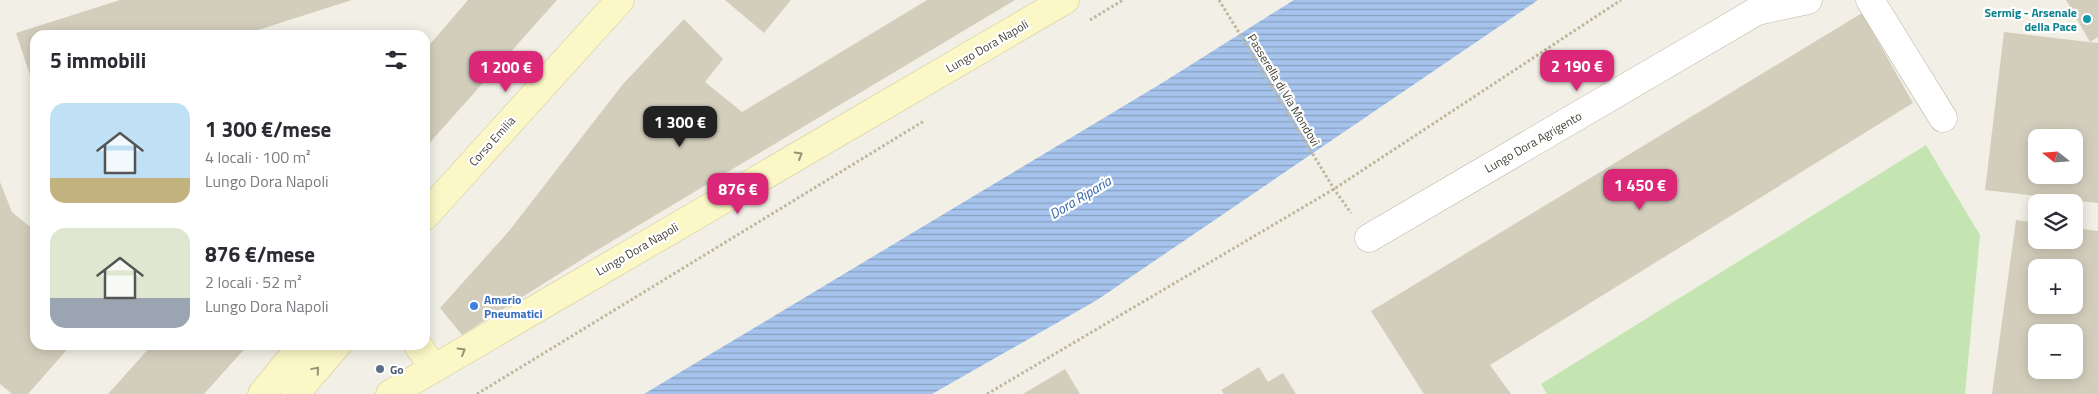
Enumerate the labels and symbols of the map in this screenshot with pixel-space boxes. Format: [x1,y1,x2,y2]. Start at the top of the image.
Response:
place label: Sermig - Arsenale della Pace [1985,3,2077,36]
marker: Sermig - Arsenale della Pace [2081,13,2093,25]
street label: Lungo Dora Napoli [942,15,1032,77]
street label: Passerella di Via Mondovì [1243,30,1325,150]
pin: 2 190 € [1531,49,1623,92]
pin: 1 200 € [460,51,552,93]
pin: 1 300 € [634,106,726,148]
street label: Lungo Dora Agrigento [1481,106,1585,178]
street label: Corso Emilia [464,112,520,170]
north arrow [2028,129,2082,184]
one-way arrow [794,151,803,161]
pin: 1 450 € [1594,168,1686,211]
water label: Dora Riparia [1045,170,1116,224]
pin: 876 € [703,172,773,215]
street label: Lungo Dora Napoli [592,218,682,280]
place label: Amerio Pneumatici [484,290,543,323]
marker: Amerio Pneumatici [468,300,480,312]
one-way arrow [456,347,465,357]
place label: Go [390,360,404,379]
marker: Go [374,363,386,375]
one-way arrow [311,366,320,375]

